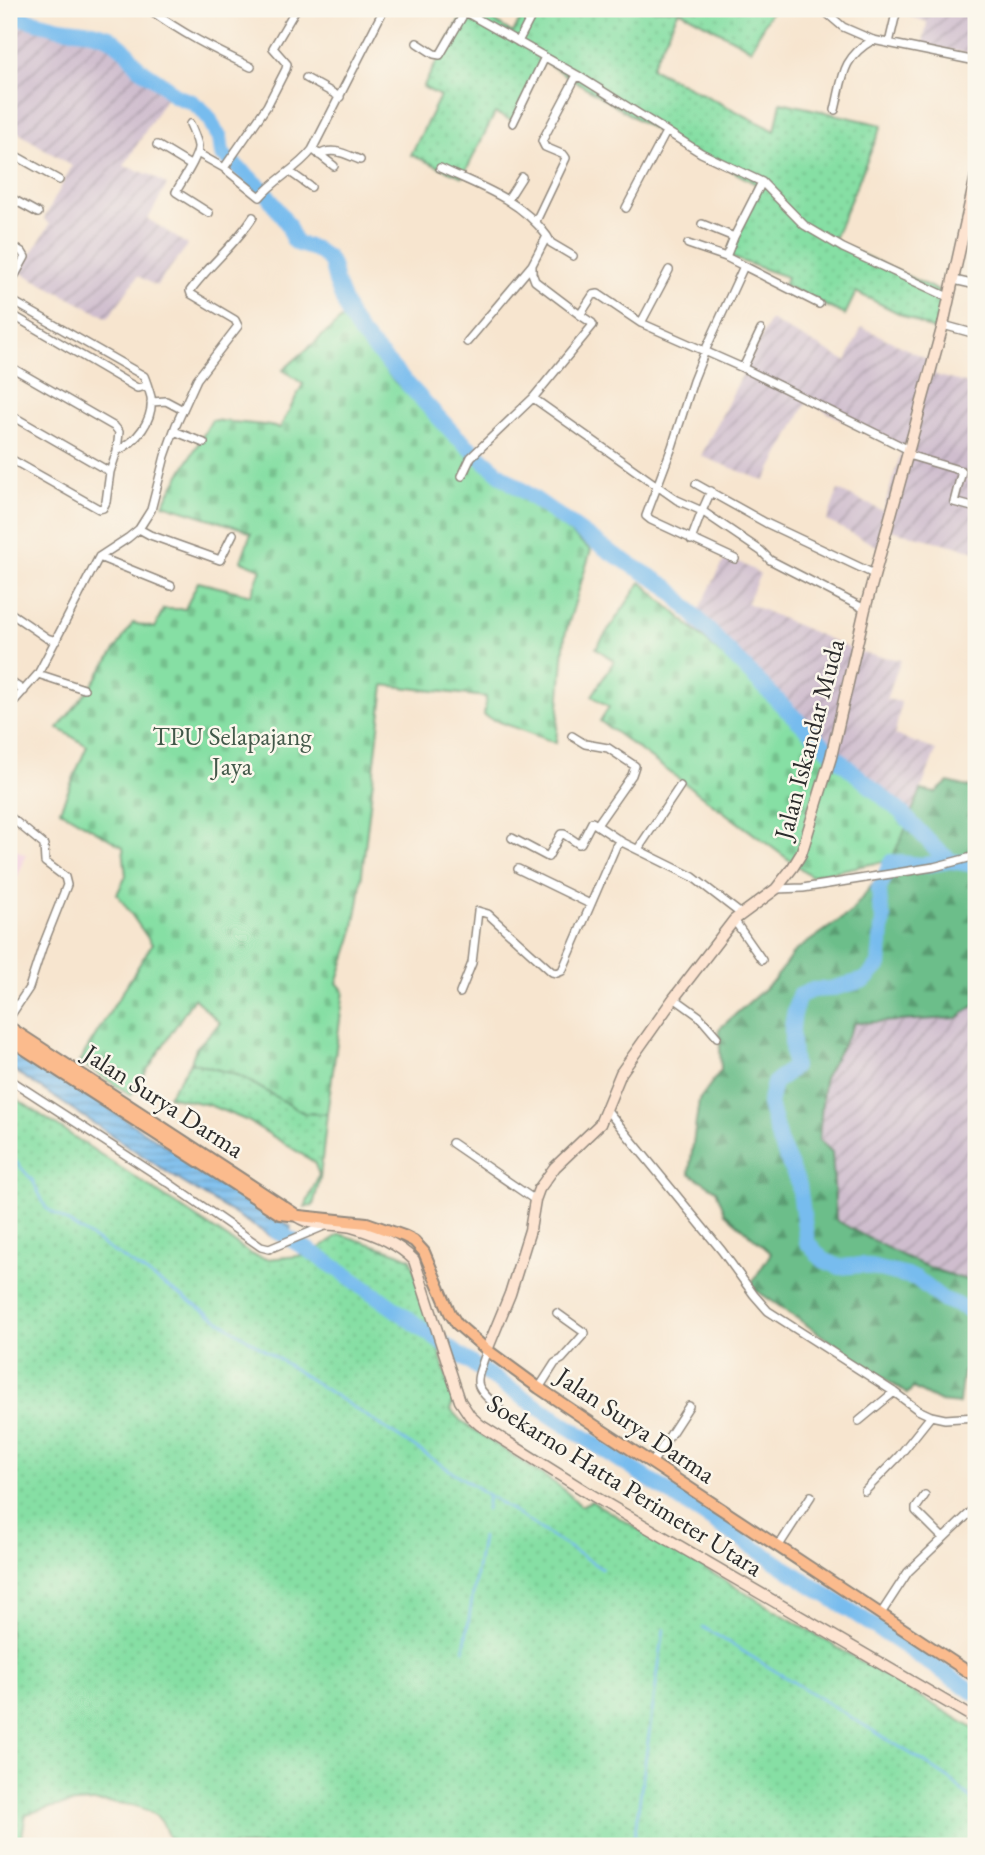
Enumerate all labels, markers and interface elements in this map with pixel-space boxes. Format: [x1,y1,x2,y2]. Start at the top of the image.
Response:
street label: Jalan Iskandar Muda [765,634,852,845]
park label: TPU Selapajang Jaya [152,719,312,783]
street label: Jalan Surya Darma [75,1035,251,1166]
street label: Jalan Surya Darma [548,1358,723,1491]
street label: Soekarno Hatta Perimeter Utara [481,1386,770,1584]

